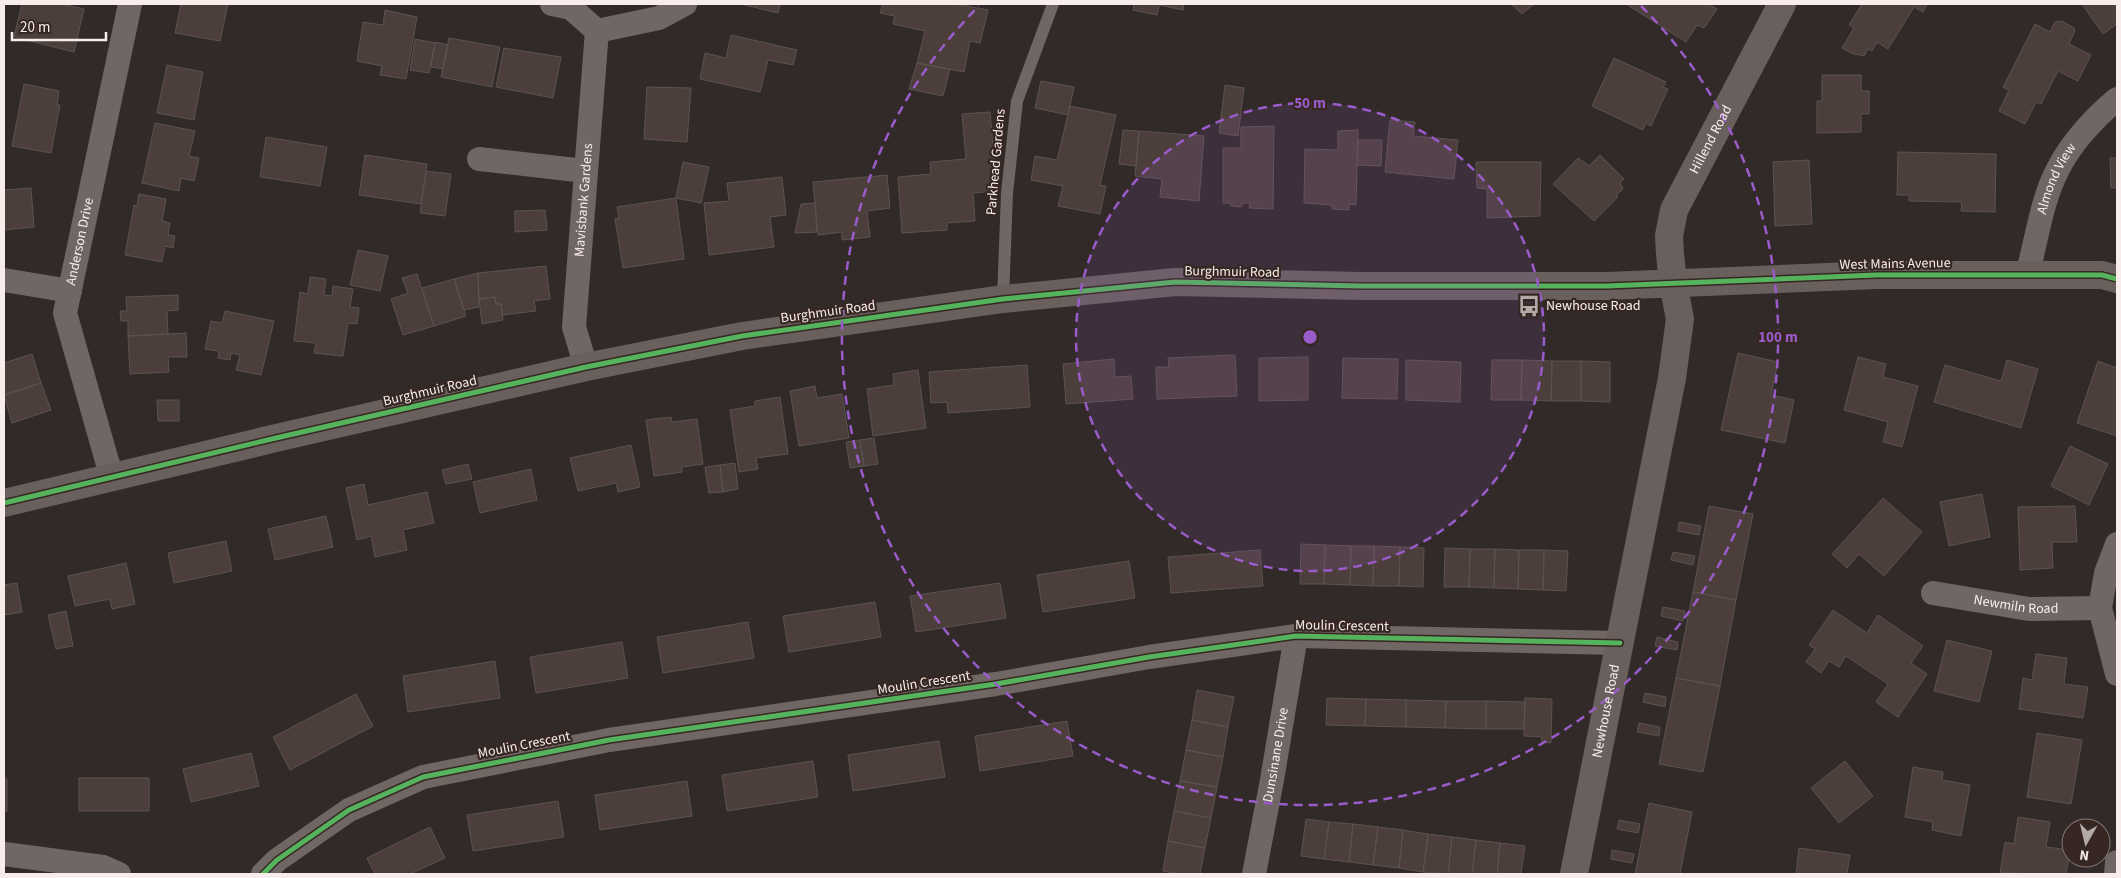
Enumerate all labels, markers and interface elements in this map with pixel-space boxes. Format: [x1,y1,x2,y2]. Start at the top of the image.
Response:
scale bar [12,10,106,42]
text: 20 m [20,17,50,38]
text: 50 m [1294,93,1326,114]
street label: Hillend Road [1685,102,1737,177]
street label: Parkhead Gardens [981,108,1011,216]
street label: Almond View [2032,139,2081,216]
street label: Mavisbank Gardens [569,142,598,258]
street label: Anderson Drive [61,196,99,287]
street label: West Mains Avenue [1839,253,1951,275]
street label: Burghmuir Road [1184,261,1280,283]
bus stop icon: Newhouse Road [1516,293,1542,319]
street label: Burghmuir Road [779,295,877,329]
place label: Newhouse Road [1546,296,1641,316]
text: 100 m [1758,327,1798,348]
centre of rings [1301,328,1319,346]
street label: Burghmuir Road [381,371,479,411]
street label: Newmiln Road [1972,590,2059,619]
street label: Moulin Crescent [1295,615,1389,637]
street label: Newhouse Road [1587,663,1625,760]
street label: Moulin Crescent [876,666,972,700]
street label: Dunsinane Drive [1258,706,1294,804]
street label: Moulin Crescent [476,726,572,764]
north arrow [2061,818,2111,868]
text: N [2078,844,2090,865]

